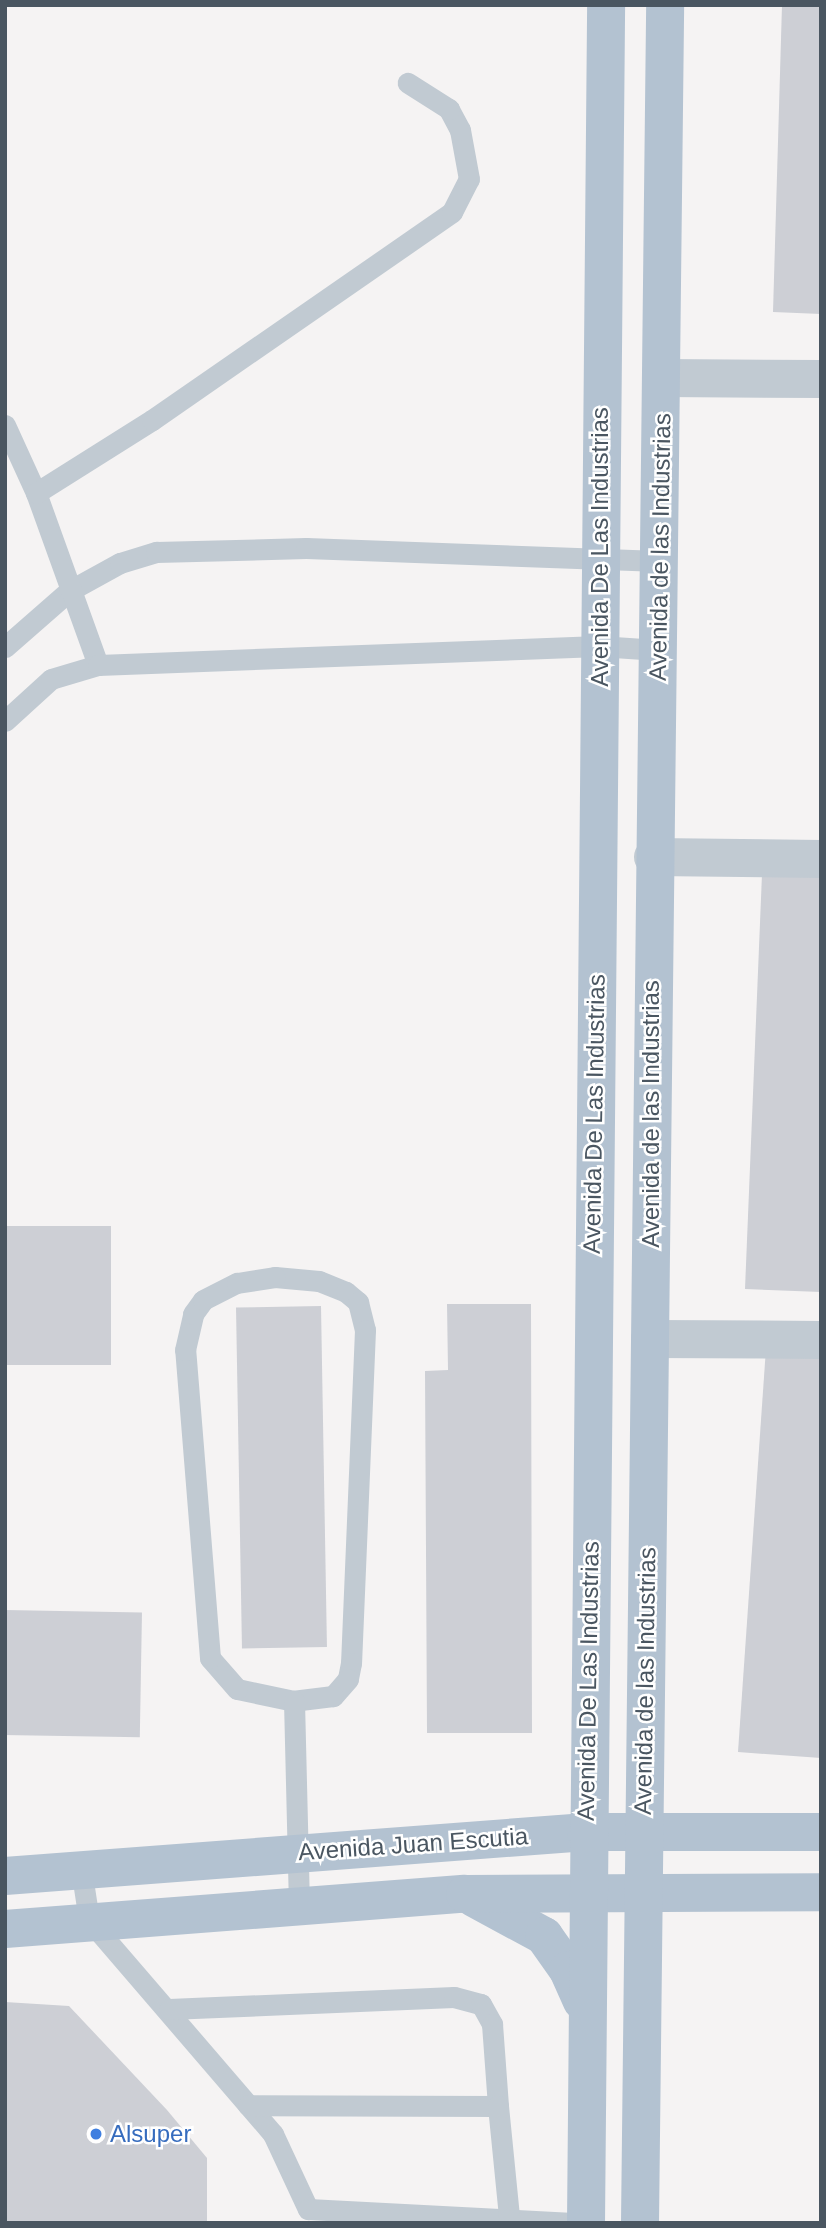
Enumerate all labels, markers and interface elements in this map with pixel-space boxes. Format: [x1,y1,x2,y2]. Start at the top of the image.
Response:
street label: Avenida De Las Industrias [586,407,614,687]
street label: Avenida de las Industrias [643,413,677,681]
street label: Avenida De Las Industrias [577,974,611,1254]
street label: Avenida de las Industrias [637,980,665,1248]
street label: Avenida De Las Industrias [571,1541,605,1821]
street label: Avenida de las Industrias [628,1547,662,1815]
street label: Avenida Juan Escutia [297,1822,529,1866]
place label: Alsuper [110,2120,191,2148]
marker: Alsuper [88,2126,104,2142]

